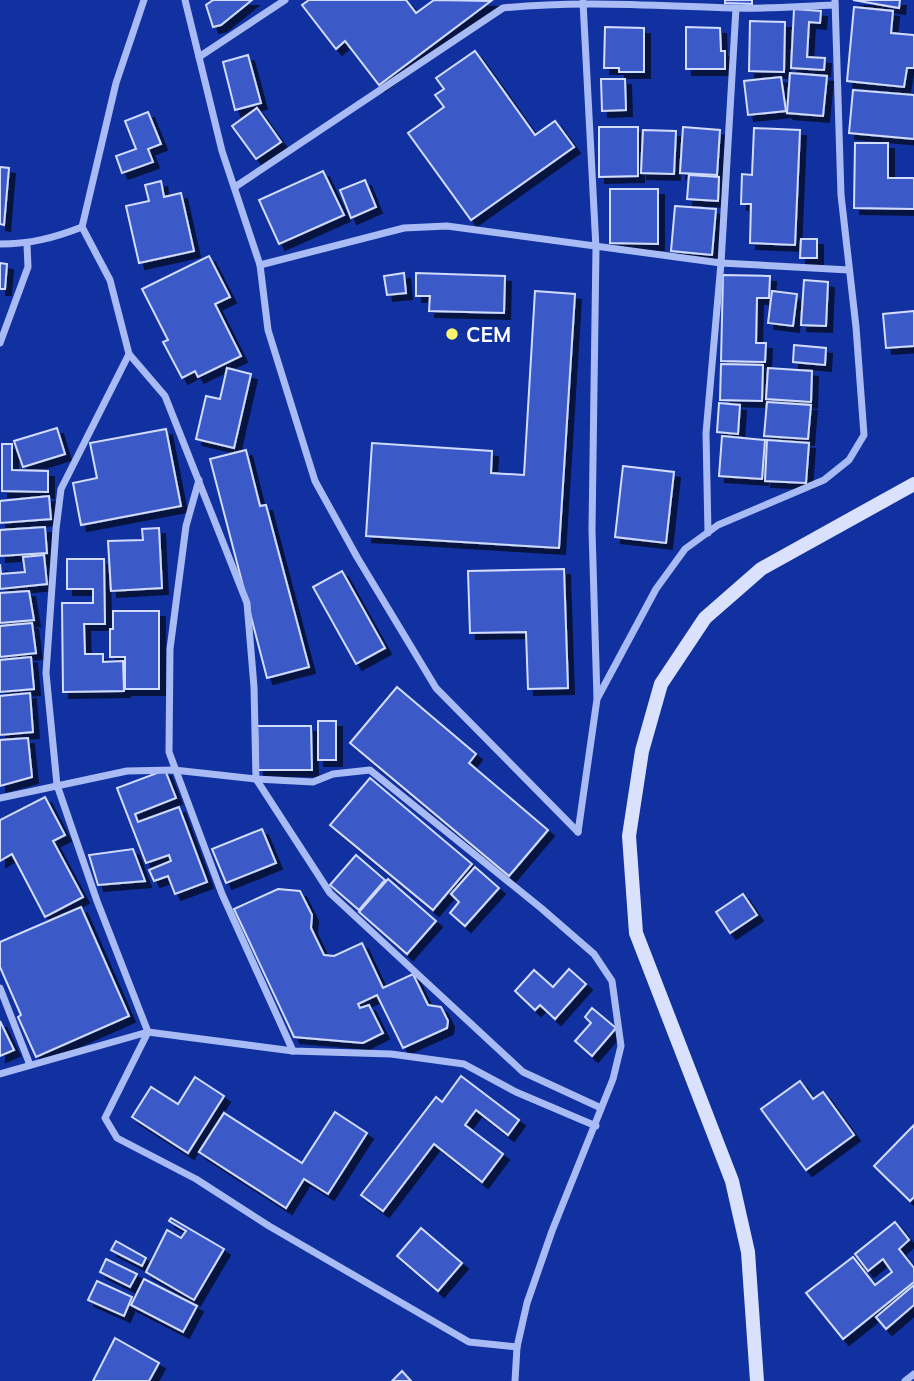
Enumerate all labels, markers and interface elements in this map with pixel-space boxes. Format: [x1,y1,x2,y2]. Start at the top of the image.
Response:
place label: CEM [466,321,511,347]
marker: CEM [444,326,460,342]

